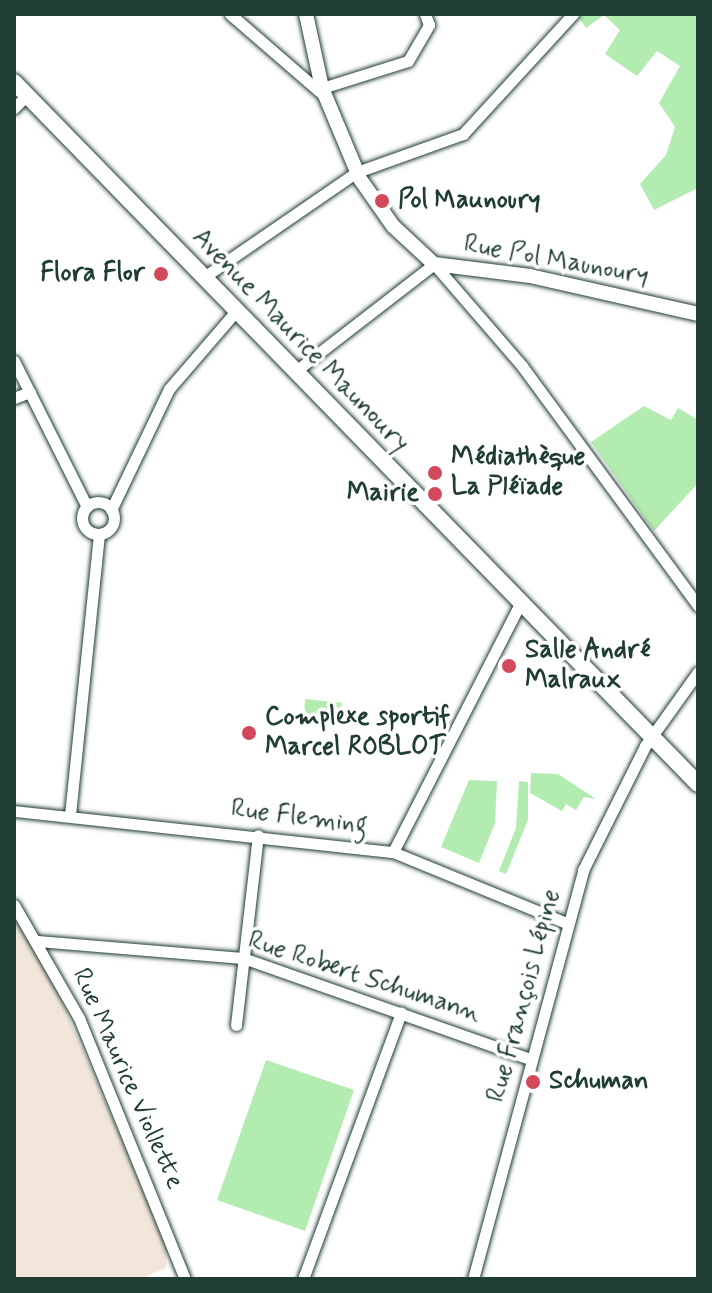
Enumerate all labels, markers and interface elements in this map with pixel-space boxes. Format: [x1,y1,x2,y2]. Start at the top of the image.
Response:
place label: Pol Maunoury [398,185,541,217]
marker: Pol Maunoury [373,192,391,210]
street label: Avenue Maurice Maunoury [189,227,411,455]
street label: Rue Pol Maunoury [460,229,652,293]
place label: Flora Flor [39,258,145,290]
marker: Flora Flor [152,265,170,283]
place label: Médiathèque La Pléïade [451,442,585,504]
marker: Médiathèque La Pléïade [426,464,444,482]
place label: Mairie [347,478,419,510]
marker: Mairie [426,485,444,503]
place label: Salle André Malraux [525,635,651,696]
marker: Salle André Malraux [500,657,518,675]
place label: Complexe sportif Marcel ROBLOT [265,702,451,764]
marker: Complexe sportif Marcel ROBLOT [240,724,258,742]
street label: Rue Fleming [229,794,369,842]
street label: Rue François Lépine [481,885,569,1107]
street label: Rue Robert Schumann [243,925,485,1031]
street label: Rue Maurice Viollette [65,966,189,1192]
place label: Schuman [549,1066,649,1098]
marker: Schuman [524,1073,542,1091]

